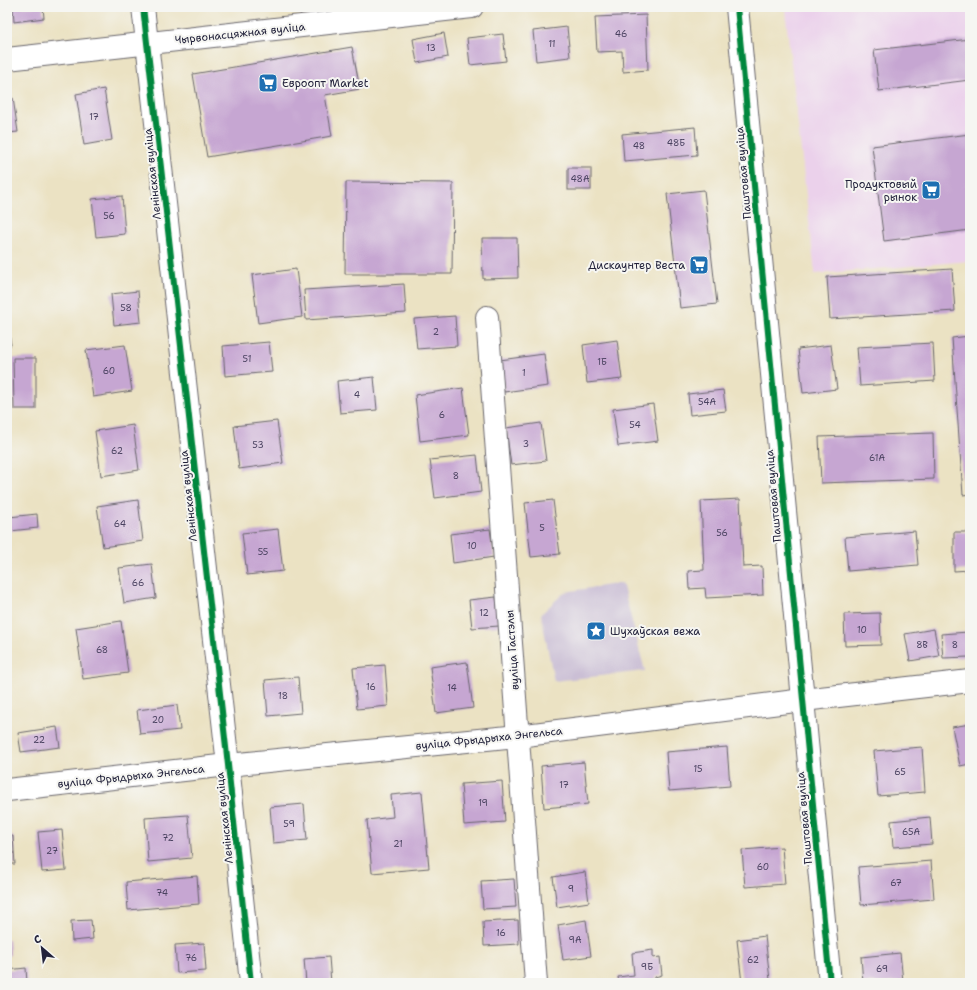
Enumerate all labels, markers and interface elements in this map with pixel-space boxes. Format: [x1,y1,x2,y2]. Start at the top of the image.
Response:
street label: Чырвонасцяжная вуліца [174,19,306,48]
house number: 46 [615,28,627,40]
house number: 11 [548,38,556,50]
house number: 13 [426,42,436,54]
supermarket icon: Евроопт Market [257,72,279,94]
place label: Евроопт Market [282,76,369,91]
house number: 17 [89,111,99,123]
street label: Паштовая вуліца [732,126,755,220]
street label: Ленінская вуліца [140,127,165,220]
house number: 48Б [667,137,685,149]
house number: 48 [633,140,645,152]
house number: 48А [571,173,590,185]
place label: Продуктовый рынок [845,177,917,205]
supermarket icon: Продуктовый рынок [920,179,942,201]
house number: 56 [103,210,115,222]
supermarket icon: Дискаунтер Веста [688,254,710,276]
place label: Дискаунтер Веста [588,258,685,273]
house number: 58 [120,302,132,314]
house number: 2 [433,326,439,338]
house number: 51 [243,353,251,365]
house number: 1Б [597,356,607,368]
house number: 60 [103,365,115,377]
house number: 1 [522,367,526,379]
house number: 4 [354,389,360,401]
house number: 54А [698,396,717,408]
house number: 6 [439,409,445,421]
house number: 54 [629,419,641,431]
house number: 3 [523,438,529,450]
house number: 53 [252,439,264,451]
house number: 62 [111,445,123,457]
street label: Ленінская вуліца [176,449,201,542]
street label: Паштовая вуліца [762,449,785,543]
house number: 61А [869,452,885,464]
house number: 8 [453,470,459,482]
house number: 64 [114,518,126,530]
house number: 5 [539,522,545,534]
house number: 56 [716,527,728,539]
house number: 10 [467,540,477,552]
house number: 55 [258,546,268,558]
house number: 66 [132,577,144,589]
house number: 12 [479,607,489,619]
street label: вуліца Гастэлы [502,609,523,691]
place icon: Шухаўская вежа [585,620,607,642]
place label: Шухаўская вежа [610,624,700,639]
house number: 10 [857,624,867,636]
house number: 8В [916,639,928,651]
house number: 8 [952,639,958,651]
house number: 68 [96,644,108,656]
house number: 16 [366,681,376,693]
house number: 14 [447,682,457,694]
house number: 18 [278,690,288,702]
house number: 20 [152,714,164,726]
street label: вуліца Фрыдрыха Энгельса [415,723,564,754]
house number: 22 [33,734,45,746]
street label: вуліца Фрыдрыха Энгельса [57,761,206,792]
house number: 15 [693,763,703,775]
house number: 65 [894,766,906,778]
street label: Ленінская вуліца [212,771,237,864]
street label: Паштовая вуліца [793,771,816,865]
house number: 17 [559,779,569,791]
house number: 19 [478,797,488,809]
house number: 59 [283,818,295,830]
house number: 65А [902,826,920,838]
house number: 72 [162,832,174,844]
house number: 21 [393,838,403,850]
house number: 27 [46,845,58,857]
house number: 60 [757,861,769,873]
house number: 67 [890,877,902,889]
house number: 9 [568,883,574,895]
house number: 74 [156,887,168,899]
house number: 16 [496,927,506,939]
north arrow [22,928,62,968]
text: С [31,931,44,948]
house number: 9А [569,934,582,946]
house number: 76 [185,952,197,964]
house number: 62 [747,954,759,966]
house number: 9Б [641,961,653,973]
house number: 69 [876,963,888,975]

